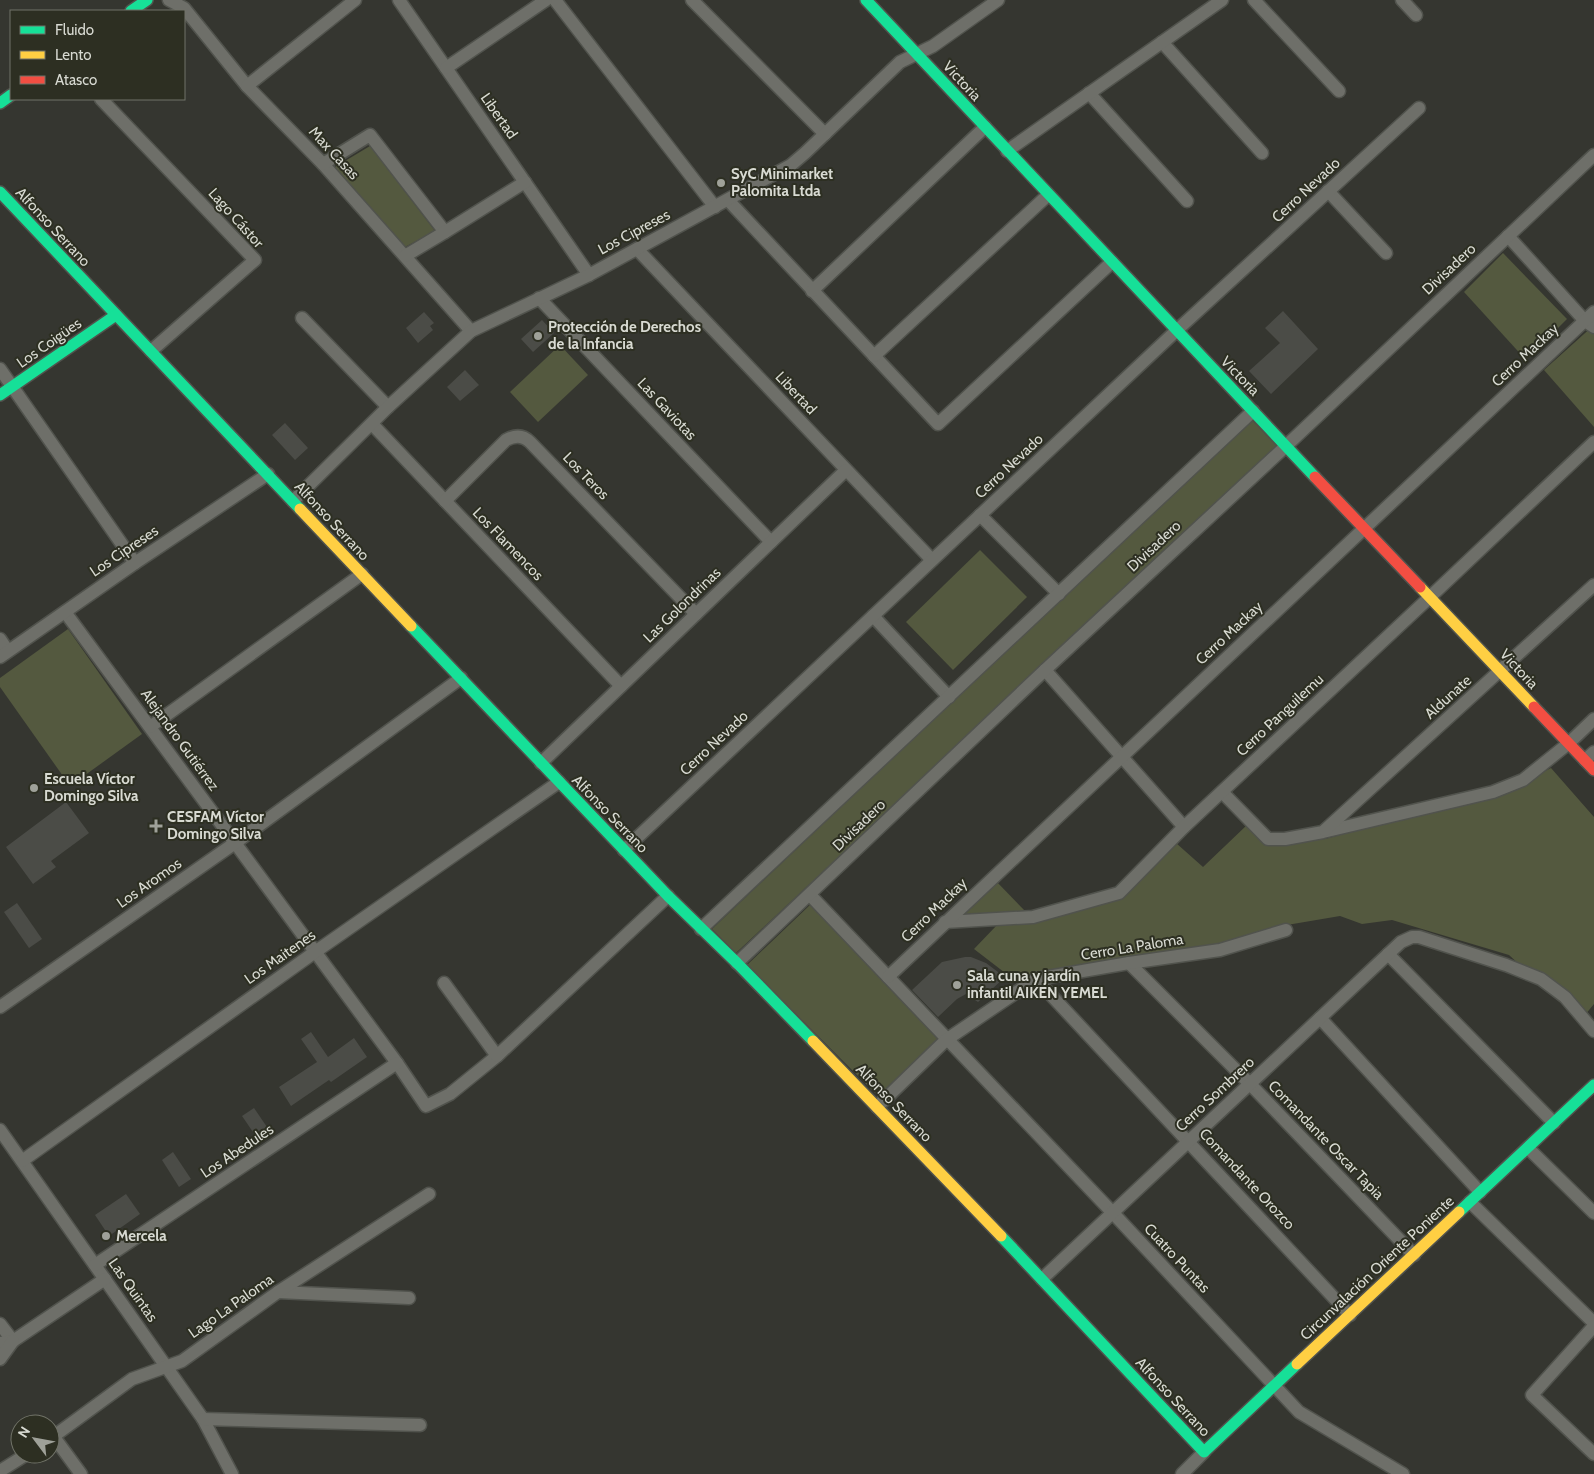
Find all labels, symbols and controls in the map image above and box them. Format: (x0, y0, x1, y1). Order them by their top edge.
legend (10, 10, 185, 100)
text: Fluido (55, 21, 94, 39)
text: Lento (55, 46, 92, 64)
street label: Victoria (939, 57, 986, 105)
text: Atasco (55, 71, 97, 89)
street label: Libertad (477, 90, 521, 142)
street label: Max Casas (305, 123, 363, 183)
street label: Cerro Nevado (1268, 154, 1344, 226)
place label: SyC Minimarket Palomita Ltda (731, 165, 833, 200)
marker: SyC Minimarket Palomita Ltda (715, 177, 727, 189)
street label: Alfonso Serrano (12, 184, 94, 270)
street label: Lago Cástor (204, 184, 268, 252)
street label: Los Cipreses (595, 206, 673, 258)
street label: Divisadero (1418, 240, 1480, 298)
street label: Los Coigües (13, 314, 85, 372)
place label: Protección de Derechos de la Infancia (548, 318, 701, 353)
street label: Cerro Mackay (1488, 319, 1562, 391)
marker: Protección de Derechos de la Infancia (532, 330, 544, 342)
street label: Victoria (1217, 352, 1264, 400)
street label: Libertad (772, 368, 820, 418)
street label: Las Gaviotas (634, 374, 700, 444)
street label: Cerro Nevado (971, 430, 1047, 502)
street label: Los Teros (559, 449, 613, 503)
street label: Alfonso Serrano (291, 478, 373, 564)
street label: Los Flamencos (469, 504, 547, 584)
street label: Divisadero (1123, 517, 1185, 575)
street label: Los Cipreses (86, 522, 162, 580)
street label: Las Golondrinas (640, 564, 724, 646)
street label: Cerro Mackay (1192, 597, 1266, 669)
street label: Victoria (1496, 645, 1543, 693)
street label: Cerro Panguilemu (1233, 670, 1327, 760)
street label: Aldunate (1421, 671, 1475, 723)
street label: Alejandro Gutiérrez (137, 686, 223, 794)
street label: Cerro Nevado (676, 707, 752, 779)
place label: Escuela Víctor Domingo Silva (44, 770, 139, 805)
street label: Alfonso Serrano (568, 771, 652, 857)
marker: Escuela Víctor Domingo Silva (28, 782, 40, 794)
street label: Divisadero (829, 795, 889, 855)
place label: CESFAM Víctor Domingo Silva (167, 808, 264, 843)
marker: CESFAM Víctor Domingo Silva (149, 819, 163, 833)
street label: Los Aromos (113, 854, 185, 912)
street label: Cerro Mackay (897, 874, 971, 946)
street label: Los Maitenes (241, 926, 319, 988)
street label: Cerro La Paloma (1080, 930, 1185, 964)
place label: Sala cuna y jardín infantil AIKEN YEMEL (967, 967, 1108, 1002)
marker: Sala cuna y jardín infantil AIKEN YEMEL (951, 979, 963, 991)
street label: Cerro Sombrero (1172, 1053, 1258, 1135)
street label: Alfonso Serrano (852, 1060, 936, 1146)
street label: Comandante Oscar Tapia (1264, 1077, 1388, 1204)
street label: Los Abedules (197, 1120, 277, 1182)
street label: Comandante Orozco (1195, 1125, 1299, 1233)
street label: Circunvalación Oriente Poniente (1296, 1192, 1458, 1344)
street label: Cuatro Puntas (1140, 1220, 1214, 1296)
place label: Mercela (116, 1227, 167, 1245)
marker: Mercela (100, 1230, 112, 1242)
street label: Las Quintas (105, 1255, 161, 1325)
street label: Lago La Paloma (185, 1270, 278, 1342)
street label: Alfonso Serrano (1132, 1354, 1214, 1440)
north arrow (10, 1414, 60, 1464)
text: N (14, 1423, 34, 1441)

